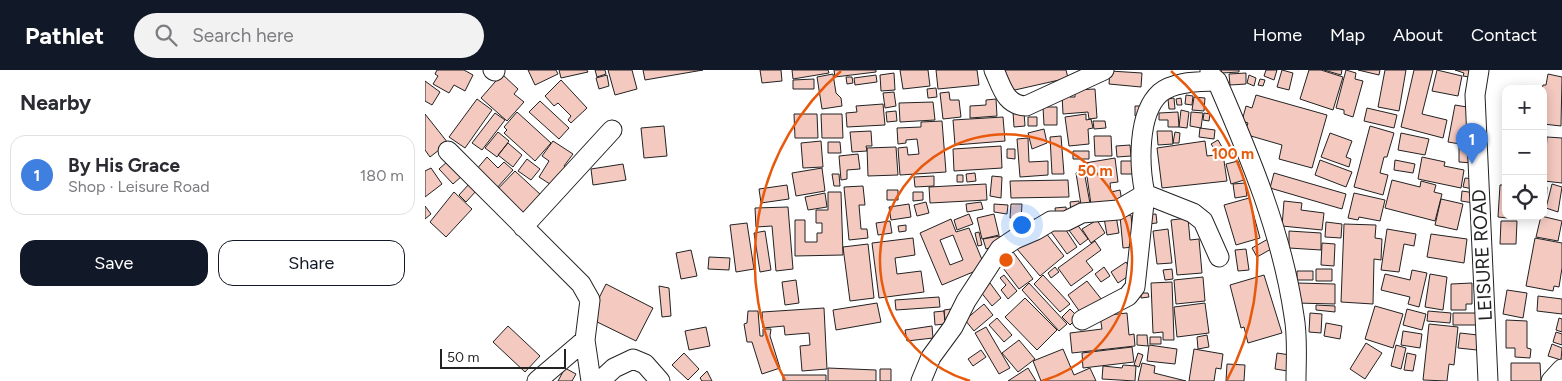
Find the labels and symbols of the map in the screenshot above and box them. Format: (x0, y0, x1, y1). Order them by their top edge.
pin: 1 (1456, 123, 1488, 164)
text: 100 m (1212, 145, 1254, 163)
text: 50 m (1077, 162, 1113, 180)
street label: LEISURE ROAD (1467, 189, 1497, 321)
your location (1009, 212, 1035, 238)
centre of rings (997, 251, 1015, 269)
scale bar (440, 346, 566, 369)

